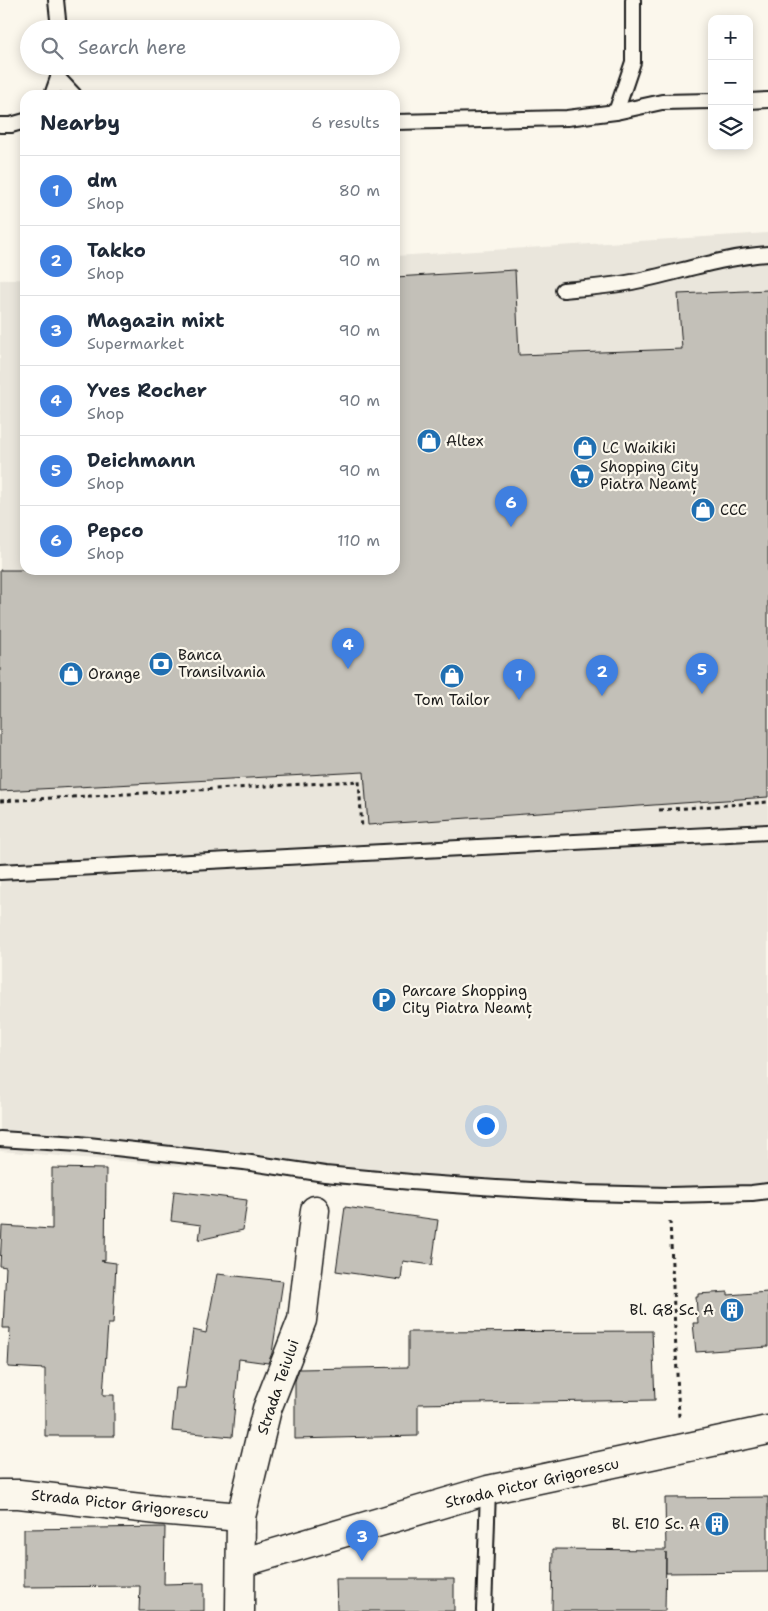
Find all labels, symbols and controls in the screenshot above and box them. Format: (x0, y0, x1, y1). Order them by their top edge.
map controls (708, 15, 753, 150)
button: + (708, 15, 753, 60)
search box (20, 20, 400, 75)
icon: search (38, 34, 66, 62)
text: Search here (78, 35, 187, 60)
button: − (708, 60, 753, 105)
button: layers (708, 105, 753, 150)
text: Nearby (40, 109, 120, 137)
text: 6 results (311, 112, 380, 133)
text: dm (87, 168, 117, 193)
text: 1 (52, 180, 60, 201)
text: 80 m (339, 180, 380, 201)
text: Shop (87, 193, 124, 214)
text: Takko (87, 238, 146, 263)
text: 2 (50, 250, 62, 271)
text: 90 m (339, 250, 380, 271)
text: Shop (87, 263, 124, 284)
text: Magazin mixt (87, 308, 224, 333)
text: 3 (50, 320, 62, 341)
text: 90 m (339, 320, 380, 341)
text: Supermarket (87, 333, 184, 354)
text: Yves Rocher (87, 378, 207, 403)
text: 4 (50, 390, 62, 411)
text: 90 m (339, 390, 380, 411)
text: Shop (87, 403, 124, 424)
shop icon: Altex (416, 428, 442, 454)
place label: Altex (446, 431, 484, 451)
shop icon: LC Waikiki (572, 435, 598, 461)
place label: LC Waikiki (602, 438, 676, 458)
text: Deichmann (87, 448, 195, 473)
place label: Shopping City Piatra Neamț (600, 457, 699, 495)
text: 5 (51, 460, 61, 481)
text: 90 m (339, 460, 380, 481)
supermarket icon: Shopping City Piatra Neamț (569, 463, 595, 489)
text: Shop (87, 473, 124, 494)
pin: 6 (495, 486, 527, 527)
shop icon: CCC (690, 497, 716, 523)
place label: CCC (720, 500, 747, 520)
text: Pepco (87, 518, 144, 543)
text: 6 (50, 530, 62, 551)
text: 110 m (337, 530, 380, 551)
text: Shop (87, 543, 124, 564)
pin: 4 (332, 628, 364, 669)
place label: Banca Transilvania (178, 645, 266, 682)
bank icon: Banca Transilvania (148, 651, 174, 677)
pin: 5 (686, 653, 718, 694)
pin: 2 (586, 655, 618, 696)
pin: 1 (503, 659, 535, 700)
shop icon: Orange (58, 661, 84, 687)
shop icon: Tom Tailor (439, 663, 465, 689)
place label: Orange (88, 664, 141, 684)
place label: Tom Tailor (414, 690, 490, 710)
place label: Parcare Shopping City Piatra Neamț (402, 981, 532, 1019)
parking icon: Parcare Shopping City Piatra Neamț (371, 987, 397, 1013)
your location (473, 1113, 499, 1139)
building icon: Bl. G8 Sc. A (719, 1297, 745, 1323)
place label: Bl. G8 Sc. A (630, 1300, 714, 1320)
street label: Strada Teiului (252, 1337, 304, 1437)
street label: Strada Pictor Grigorescu (443, 1453, 621, 1513)
street label: Strada Pictor Grigorescu (30, 1485, 210, 1523)
building icon: Bl. E10 Sc. A (704, 1511, 730, 1537)
place label: Bl. E10 Sc. A (612, 1514, 700, 1534)
pin: 3 (346, 1520, 378, 1561)

